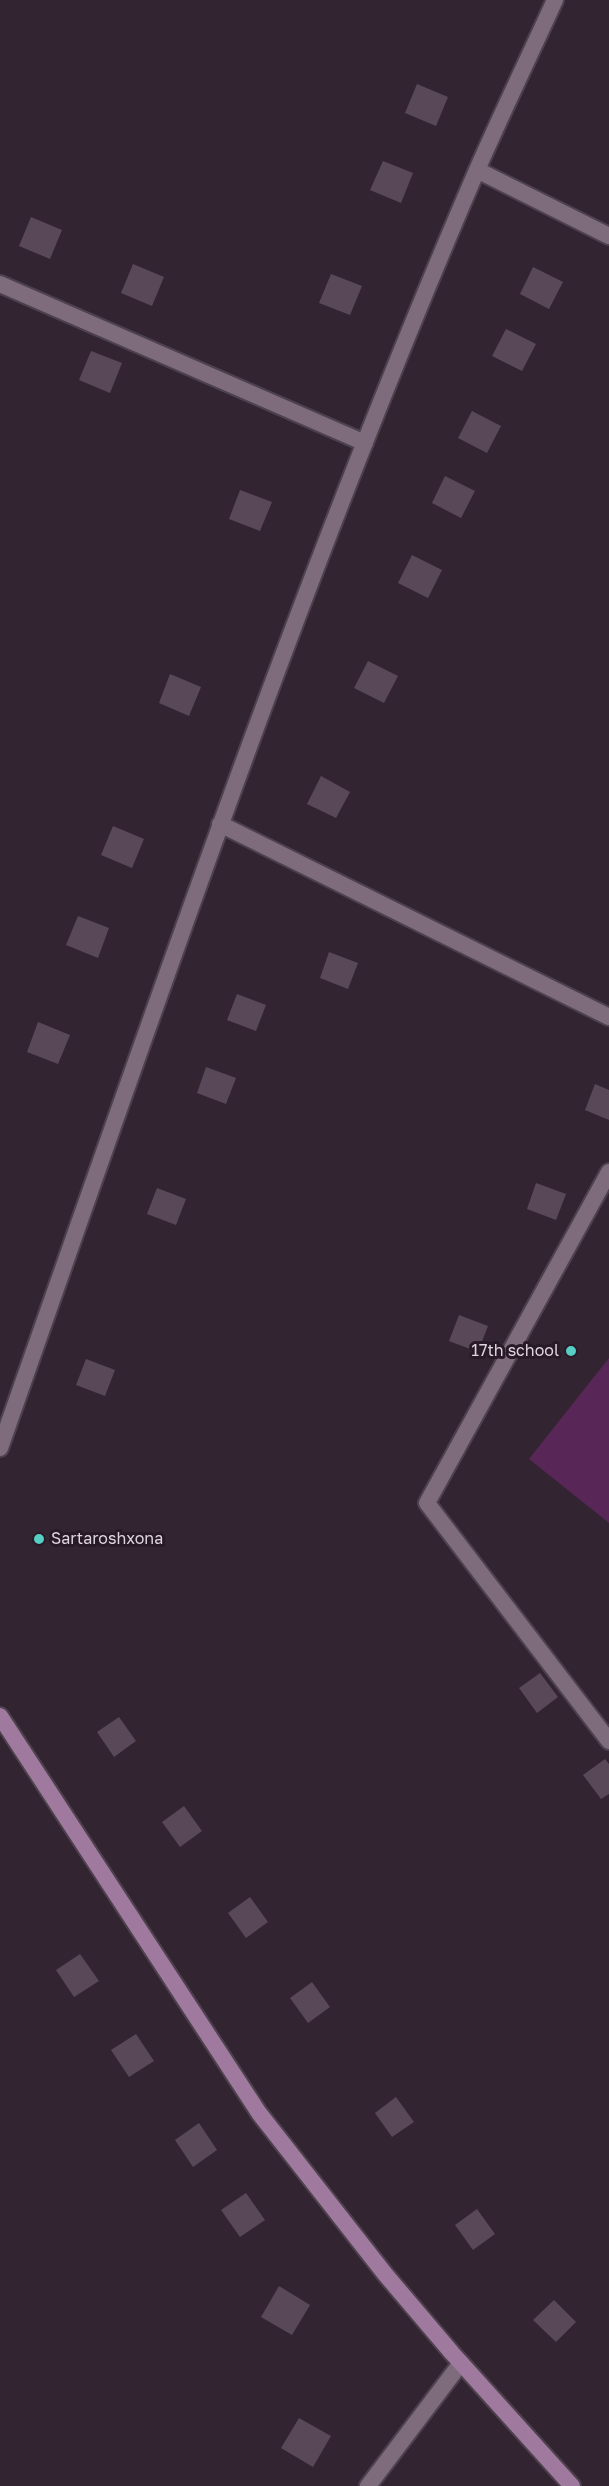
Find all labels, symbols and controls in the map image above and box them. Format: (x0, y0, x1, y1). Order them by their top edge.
place label: 17th school (471, 1341, 559, 1361)
marker: 17th school (564, 1344, 578, 1358)
place label: Sartaroshxona (51, 1529, 163, 1549)
marker: Sartaroshxona (32, 1532, 46, 1546)

